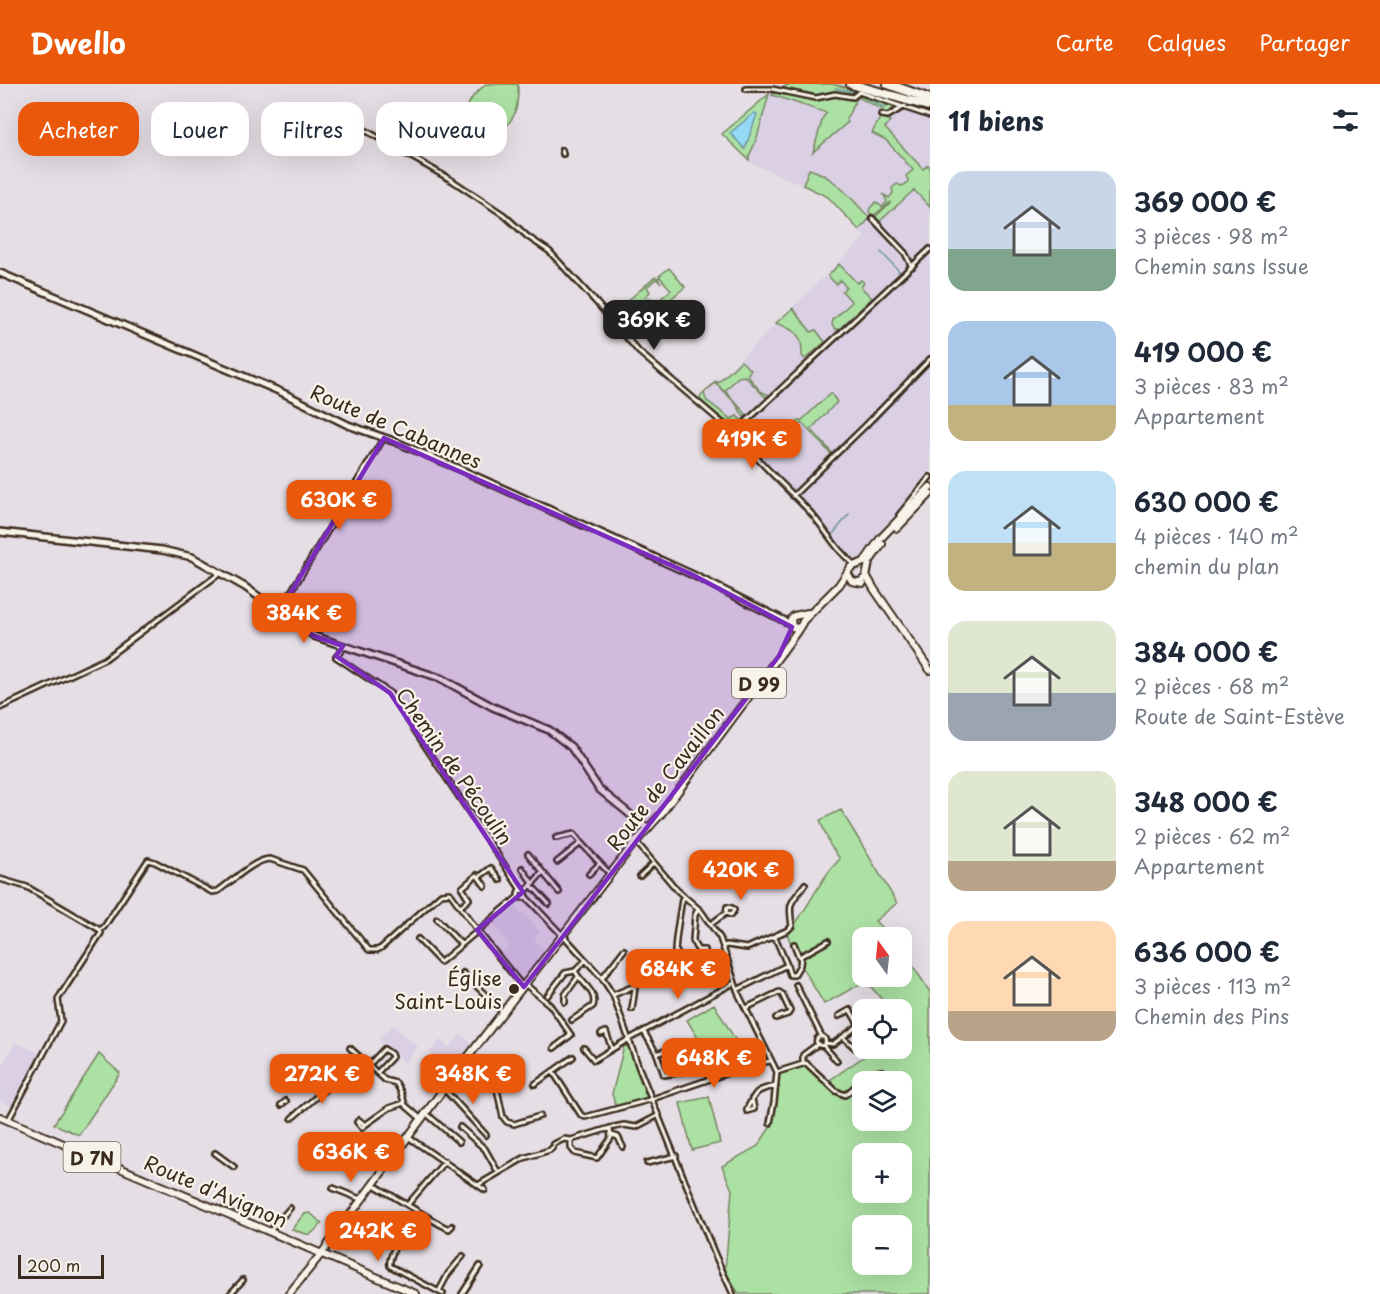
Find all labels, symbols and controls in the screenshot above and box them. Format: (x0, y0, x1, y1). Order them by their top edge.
text: Dwello (30, 21, 126, 64)
text: Carte (1056, 26, 1114, 58)
text: Calques (1147, 26, 1226, 58)
text: Partager (1259, 26, 1350, 58)
text: 11 biens (948, 101, 1044, 140)
chip: Acheter (18, 102, 139, 156)
chip: Louer (151, 102, 249, 156)
chip: Filtres (261, 102, 364, 156)
chip: Nouveau (376, 102, 507, 156)
icon: filters (1329, 104, 1362, 137)
text: 369 000 € (1134, 182, 1276, 221)
icon: home (996, 195, 1068, 267)
text: 3 pièces · 98 m² (1134, 221, 1289, 251)
text: Chemin sans Issue (1134, 251, 1309, 281)
pin: 369K € (605, 300, 703, 351)
text: 369K € (617, 304, 691, 334)
text: 419 000 € (1134, 332, 1272, 371)
icon: home (996, 345, 1068, 417)
text: 3 pièces · 83 m² (1134, 371, 1289, 401)
street label: Route de Cabannes (306, 376, 486, 476)
text: Appartement (1134, 401, 1264, 431)
pin: 419K € (703, 419, 801, 470)
text: 419K € (716, 423, 788, 453)
pin: 630K € (290, 480, 388, 531)
text: 630 000 € (1134, 482, 1279, 521)
text: 630K € (301, 484, 377, 514)
icon: home (996, 495, 1068, 567)
text: 4 pièces · 140 m² (1134, 521, 1298, 551)
text: chemin du plan (1134, 551, 1279, 581)
pin: 384K € (255, 593, 353, 644)
text: 384K € (266, 597, 342, 627)
text: 384 000 € (1134, 632, 1278, 671)
icon: home (996, 645, 1068, 717)
road number: D 99 (732, 668, 786, 698)
text: 2 pièces · 68 m² (1134, 671, 1289, 701)
street label: Chemin de Pécoulin (389, 681, 521, 851)
street label: Route de Cavaillon (599, 699, 731, 857)
text: Route de Saint-Estève (1134, 701, 1345, 731)
text: 348 000 € (1134, 782, 1278, 821)
icon: home (996, 795, 1068, 867)
text: 2 pièces · 62 m² (1134, 821, 1290, 851)
pin: 420K € (692, 850, 790, 901)
text: Appartement (1134, 851, 1264, 881)
text: 420K € (703, 854, 779, 884)
north arrow (852, 927, 912, 987)
map controls (852, 927, 912, 1275)
text: 636 000 € (1134, 932, 1280, 971)
icon: home (996, 945, 1068, 1017)
pin: 684K € (629, 949, 727, 1000)
text: 684K € (640, 953, 716, 983)
place label: Église Saint-Louis (394, 963, 502, 1016)
text: 3 pièces · 113 m² (1134, 971, 1291, 1001)
marker: Église Saint-Louis (507, 982, 521, 996)
button: locate (852, 999, 912, 1059)
text: Chemin des Pins (1134, 1001, 1289, 1031)
pin: 648K € (665, 1038, 763, 1089)
text: 648K € (676, 1042, 752, 1072)
pin: 272K € (273, 1054, 371, 1105)
pin: 348K € (424, 1054, 522, 1105)
text: 272K € (284, 1058, 360, 1088)
text: 348K € (434, 1058, 512, 1088)
button: layers (852, 1071, 912, 1131)
pin: 636K € (302, 1132, 400, 1183)
text: 636K € (312, 1136, 390, 1166)
road number: D 7N (64, 1142, 121, 1172)
button: + (852, 1143, 912, 1203)
street label: Route d'Avignon (139, 1147, 293, 1235)
pin: 242K € (329, 1211, 427, 1262)
text: 242K € (339, 1215, 417, 1245)
button: − (852, 1215, 912, 1275)
scale bar (18, 1252, 104, 1280)
text: 200 m (27, 1253, 80, 1277)

